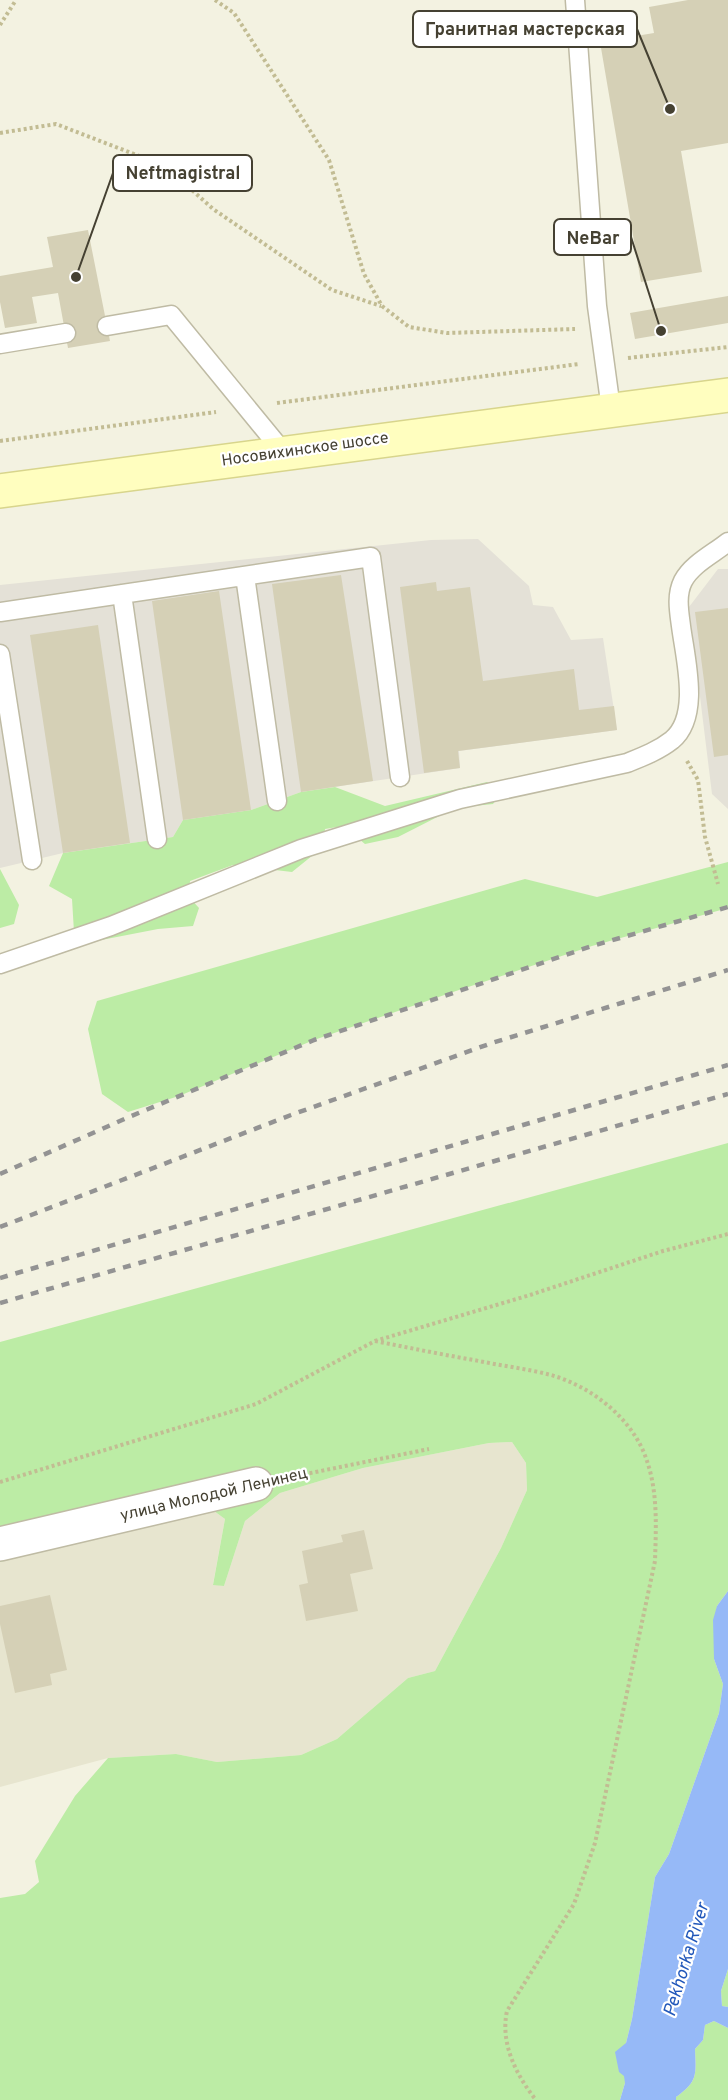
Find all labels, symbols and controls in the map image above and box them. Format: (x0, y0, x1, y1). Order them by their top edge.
callout: Гранитная мастерская (413, 11, 637, 47)
text: Гранитная мастерская (425, 19, 625, 42)
callout: Neftmagistral (113, 155, 252, 191)
text: Neftmagistral (126, 163, 240, 186)
callout: NeBar (554, 219, 631, 255)
text: NeBar (566, 228, 620, 251)
street label: Носовихинское шоссе (220, 428, 390, 472)
street label: улица Молодой Ленинец (118, 1464, 310, 1526)
water label: Pekhorka River (659, 1898, 716, 2020)

